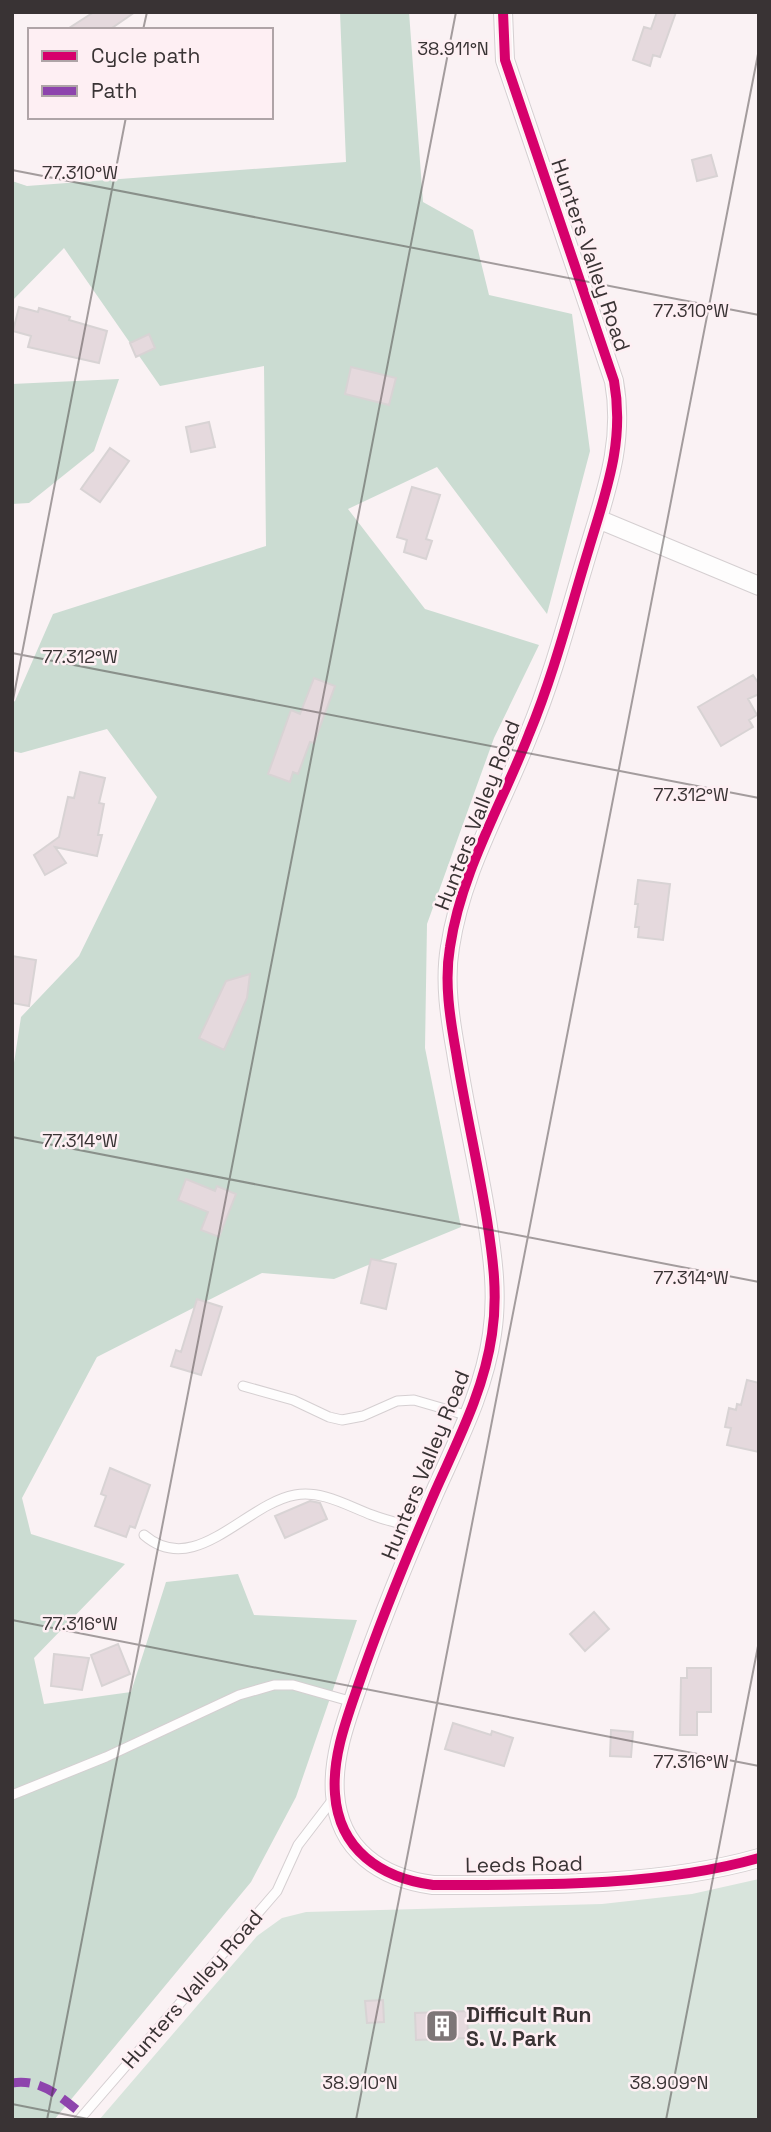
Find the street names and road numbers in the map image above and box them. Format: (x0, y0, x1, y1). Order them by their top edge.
street label: Hunters Valley Road (545, 155, 637, 355)
street label: Hunters Valley Road (428, 716, 526, 914)
street label: Hunters Valley Road (375, 1366, 475, 1564)
street label: Leeds Road (465, 1849, 583, 1879)
street label: Hunters Valley Road (116, 1904, 268, 2074)

